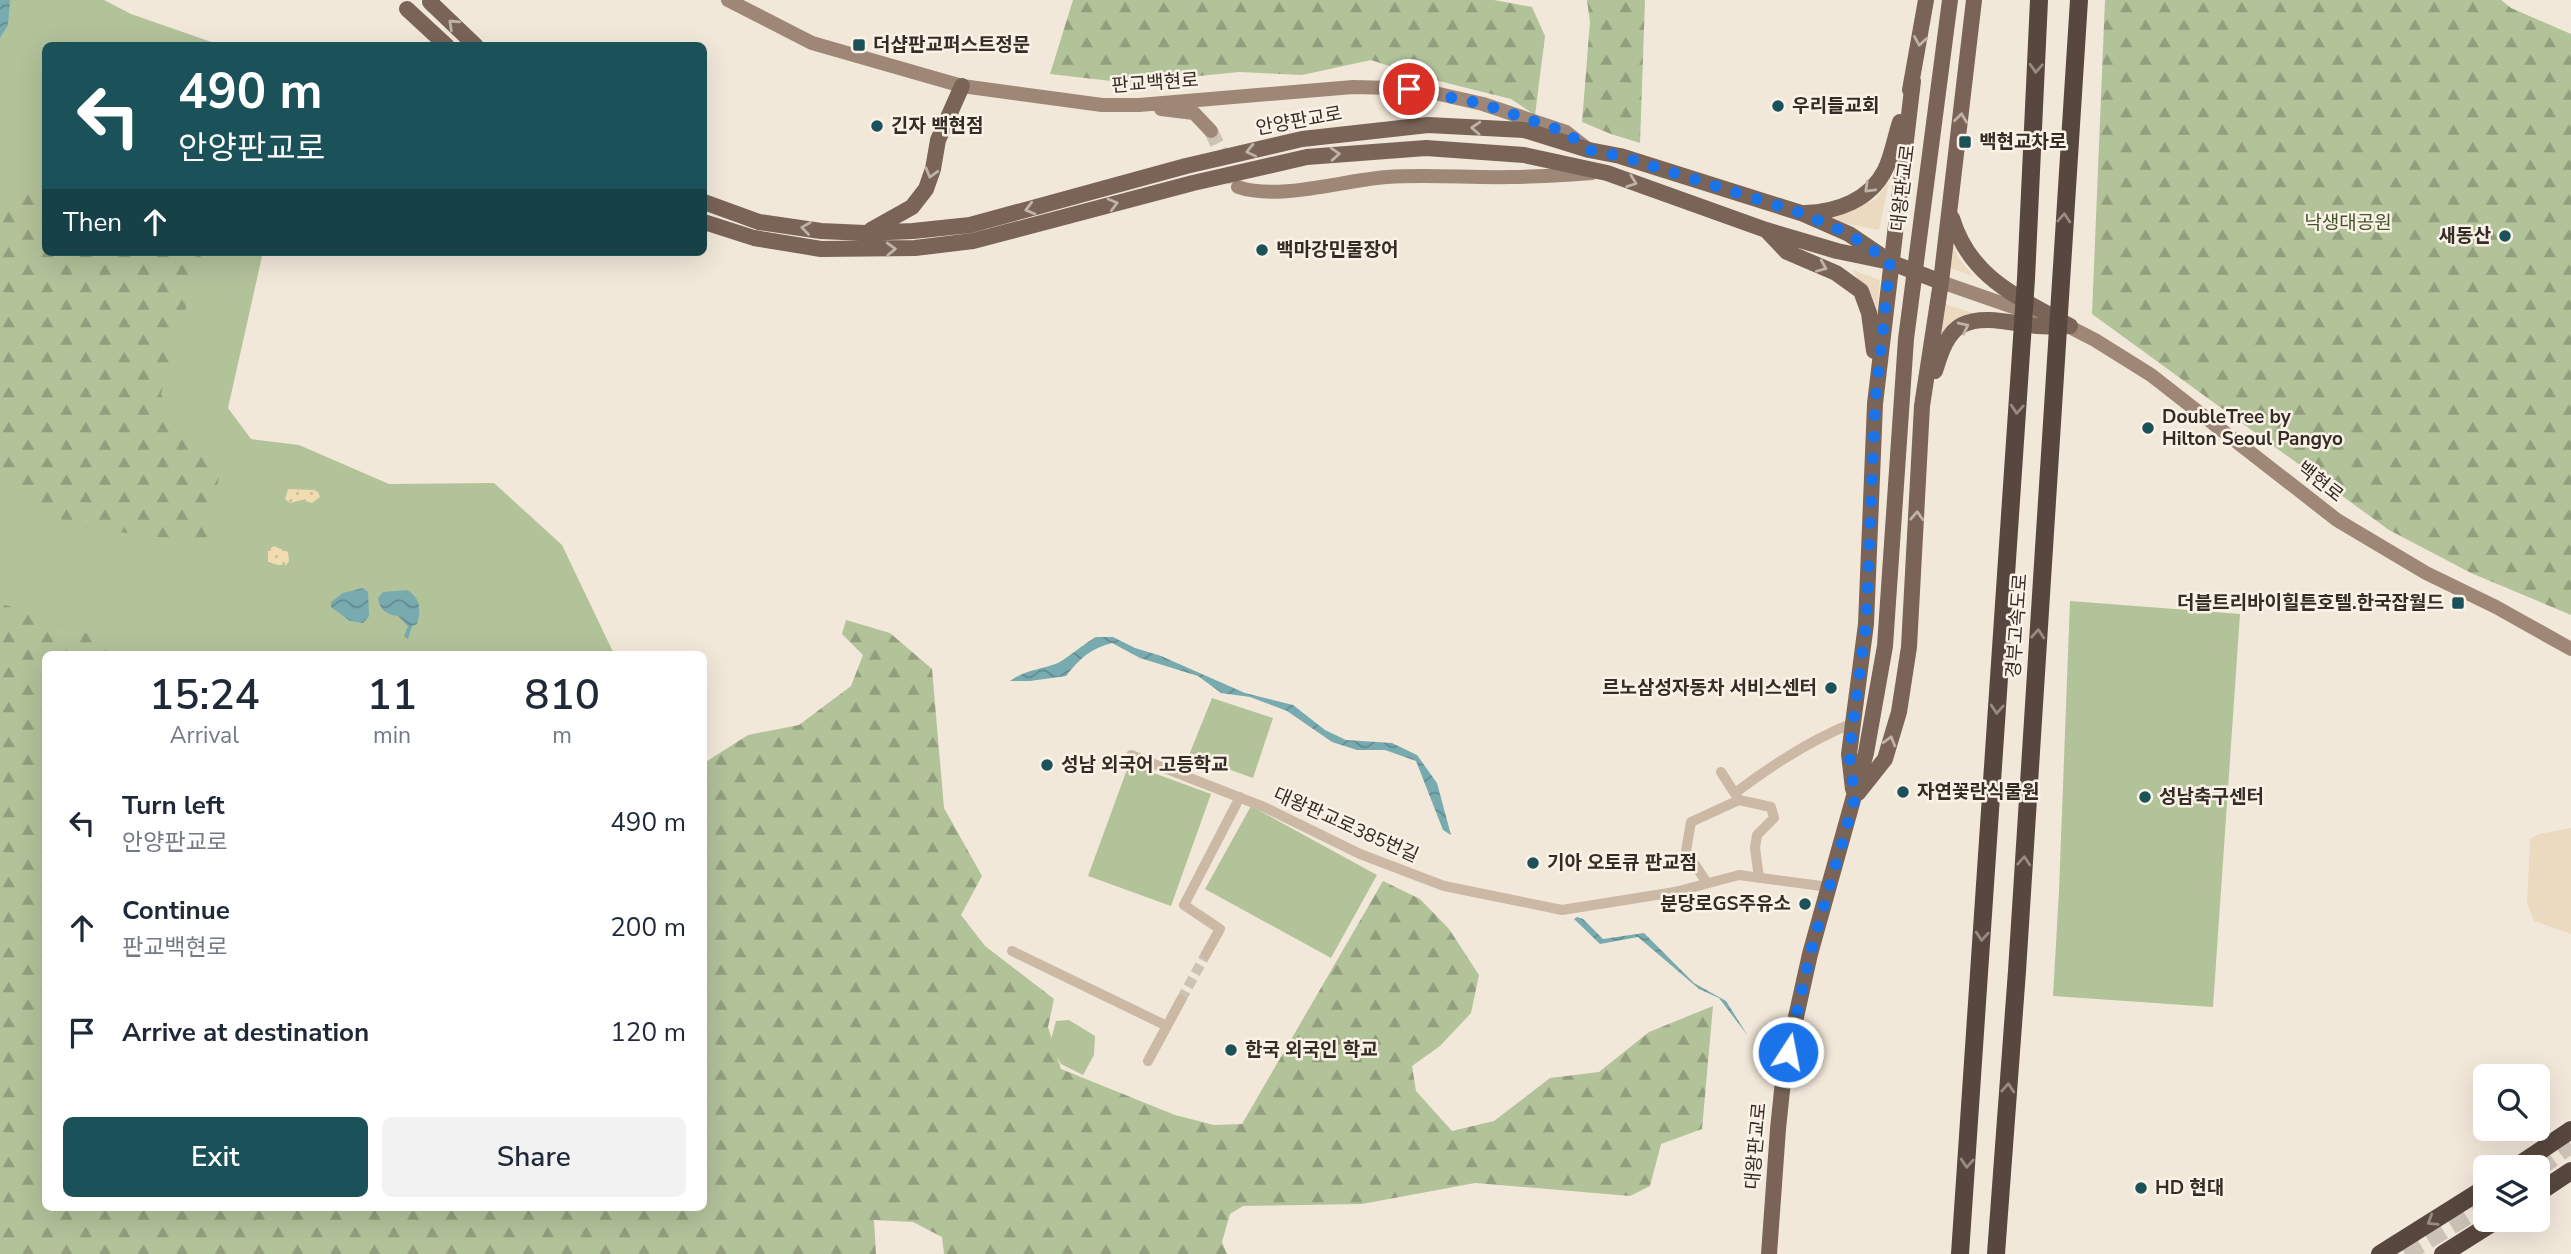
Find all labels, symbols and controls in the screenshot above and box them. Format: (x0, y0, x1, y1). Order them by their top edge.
one-way arrow (448, 20, 461, 32)
place label: 더샵판교퍼스트정문 (873, 32, 1030, 58)
one-way arrow (1913, 35, 1928, 47)
marker: 더샵판교퍼스트정문 (851, 37, 867, 53)
text: 490 m (178, 58, 322, 125)
pin (1379, 59, 1439, 119)
one-way arrow (2028, 63, 2043, 74)
street label: 판교백현로 (1110, 67, 1200, 99)
icon: left (63, 70, 154, 161)
icon: arrive (1390, 70, 1428, 108)
place label: 우리들교회 (1792, 93, 1879, 119)
marker: 우리들교회 (1770, 98, 1786, 114)
street label: 안양판교로 (1254, 101, 1344, 141)
one-way arrow (1953, 112, 1968, 124)
place label: 긴자 백현점 (891, 113, 984, 139)
marker: 긴자 백현점 (869, 118, 885, 134)
one-way arrow (1470, 120, 1481, 135)
text: 안양판교로 (178, 127, 325, 170)
place label: 백현교차로 (1979, 129, 2066, 155)
marker: 백현교차로 (1957, 134, 1973, 150)
one-way arrow (1245, 143, 1257, 157)
street label: 대왕판교로 (1885, 143, 1921, 233)
one-way arrow (1330, 147, 1341, 162)
one-way arrow (924, 167, 939, 179)
one-way arrow (1625, 173, 1637, 187)
one-way arrow (1865, 179, 1878, 192)
one-way arrow (1107, 198, 1119, 212)
one-way arrow (1025, 200, 1037, 215)
icon: ahead (136, 203, 174, 241)
text: Then (63, 205, 122, 240)
park label: 낙생대공원 (2304, 210, 2392, 236)
one-way arrow (2057, 212, 2072, 223)
one-way arrow (800, 221, 812, 236)
place label: 새동산 (2439, 223, 2492, 249)
marker: 새동산 (2497, 228, 2513, 244)
place label: 백마강민물장어 (1276, 237, 1398, 263)
one-way arrow (886, 241, 897, 256)
marker: 백마강민물장어 (1254, 242, 1270, 258)
one-way arrow (1816, 258, 1828, 272)
one-way arrow (1957, 321, 1969, 335)
one-way arrow (2010, 403, 2025, 414)
place label: DoubleTree by Hilton Seoul Pangyo (2162, 404, 2343, 452)
marker: DoubleTree by Hilton Seoul Pangyo (2140, 420, 2156, 436)
street label: 백현로 (2291, 456, 2349, 508)
one-way arrow (1909, 510, 1924, 521)
street label: 경부고속도로 (2000, 573, 2034, 679)
place label: 더블트리바이힐튼호텔.한국잡월드 (2177, 590, 2444, 616)
marker: 더블트리바이힐튼호텔.한국잡월드 (2450, 595, 2466, 611)
one-way arrow (2030, 628, 2045, 639)
text: 15:24 (149, 667, 260, 724)
text: 11 (367, 667, 417, 724)
text: 810 (524, 667, 600, 724)
place label: 르노삼성자동차 서비스센터 (1602, 675, 1817, 701)
marker: 르노삼성자동차 서비스센터 (1823, 680, 1839, 696)
one-way arrow (1990, 704, 2005, 715)
text: Arrival (170, 720, 239, 751)
text: min (373, 720, 411, 751)
text: m (552, 720, 572, 751)
one-way arrow (1882, 735, 1897, 747)
place label: 성남 외국어 고등학교 (1061, 752, 1229, 778)
marker: 성남 외국어 고등학교 (1039, 757, 1055, 773)
place label: 자연꽃란식물원 (1917, 779, 2039, 805)
street label: 대왕판교로385번길 (1269, 781, 1423, 869)
marker: 자연꽃란식물원 (1895, 784, 1911, 800)
place label: 성남축구센터 (2159, 784, 2264, 810)
text: Turn left (122, 788, 225, 823)
marker: 성남축구센터 (2137, 789, 2153, 805)
icon: left (63, 804, 101, 842)
text: 490 m (610, 805, 686, 840)
text: 안양판교로 (122, 827, 228, 858)
place label: 기아 오토큐 판교점 (1547, 850, 1697, 876)
marker: 기아 오토큐 판교점 (1525, 855, 1541, 871)
one-way arrow (2016, 855, 2031, 866)
place label: 분당로GS주유소 (1660, 891, 1791, 917)
text: Continue (122, 893, 230, 928)
marker: 분당로GS주유소 (1797, 896, 1813, 912)
icon: ahead (63, 909, 101, 947)
text: 200 m (610, 910, 686, 945)
one-way arrow (1974, 931, 1989, 942)
text: 판교백현로 (122, 932, 228, 963)
icon: arrive (63, 1014, 101, 1052)
text: Arrive at destination (122, 1015, 369, 1050)
text: 120 m (610, 1015, 686, 1050)
position arrow (1751, 1015, 1825, 1089)
place label: 한국 외국인 학교 (1245, 1037, 1378, 1063)
marker: 한국 외국인 학교 (1223, 1042, 1239, 1058)
map controls (2473, 1064, 2550, 1232)
button: search (2473, 1064, 2550, 1141)
one-way arrow (2000, 1082, 2015, 1093)
street label: 대왕판교로 (1739, 1101, 1773, 1191)
button: Exit (63, 1117, 368, 1197)
button: Share (382, 1117, 686, 1197)
button: layers (2473, 1155, 2550, 1232)
one-way arrow (1959, 1158, 1974, 1169)
place label: HD 현대 (2155, 1175, 2224, 1201)
marker: HD 현대 (2133, 1180, 2149, 1196)
one-way arrow (2427, 1212, 2440, 1225)

